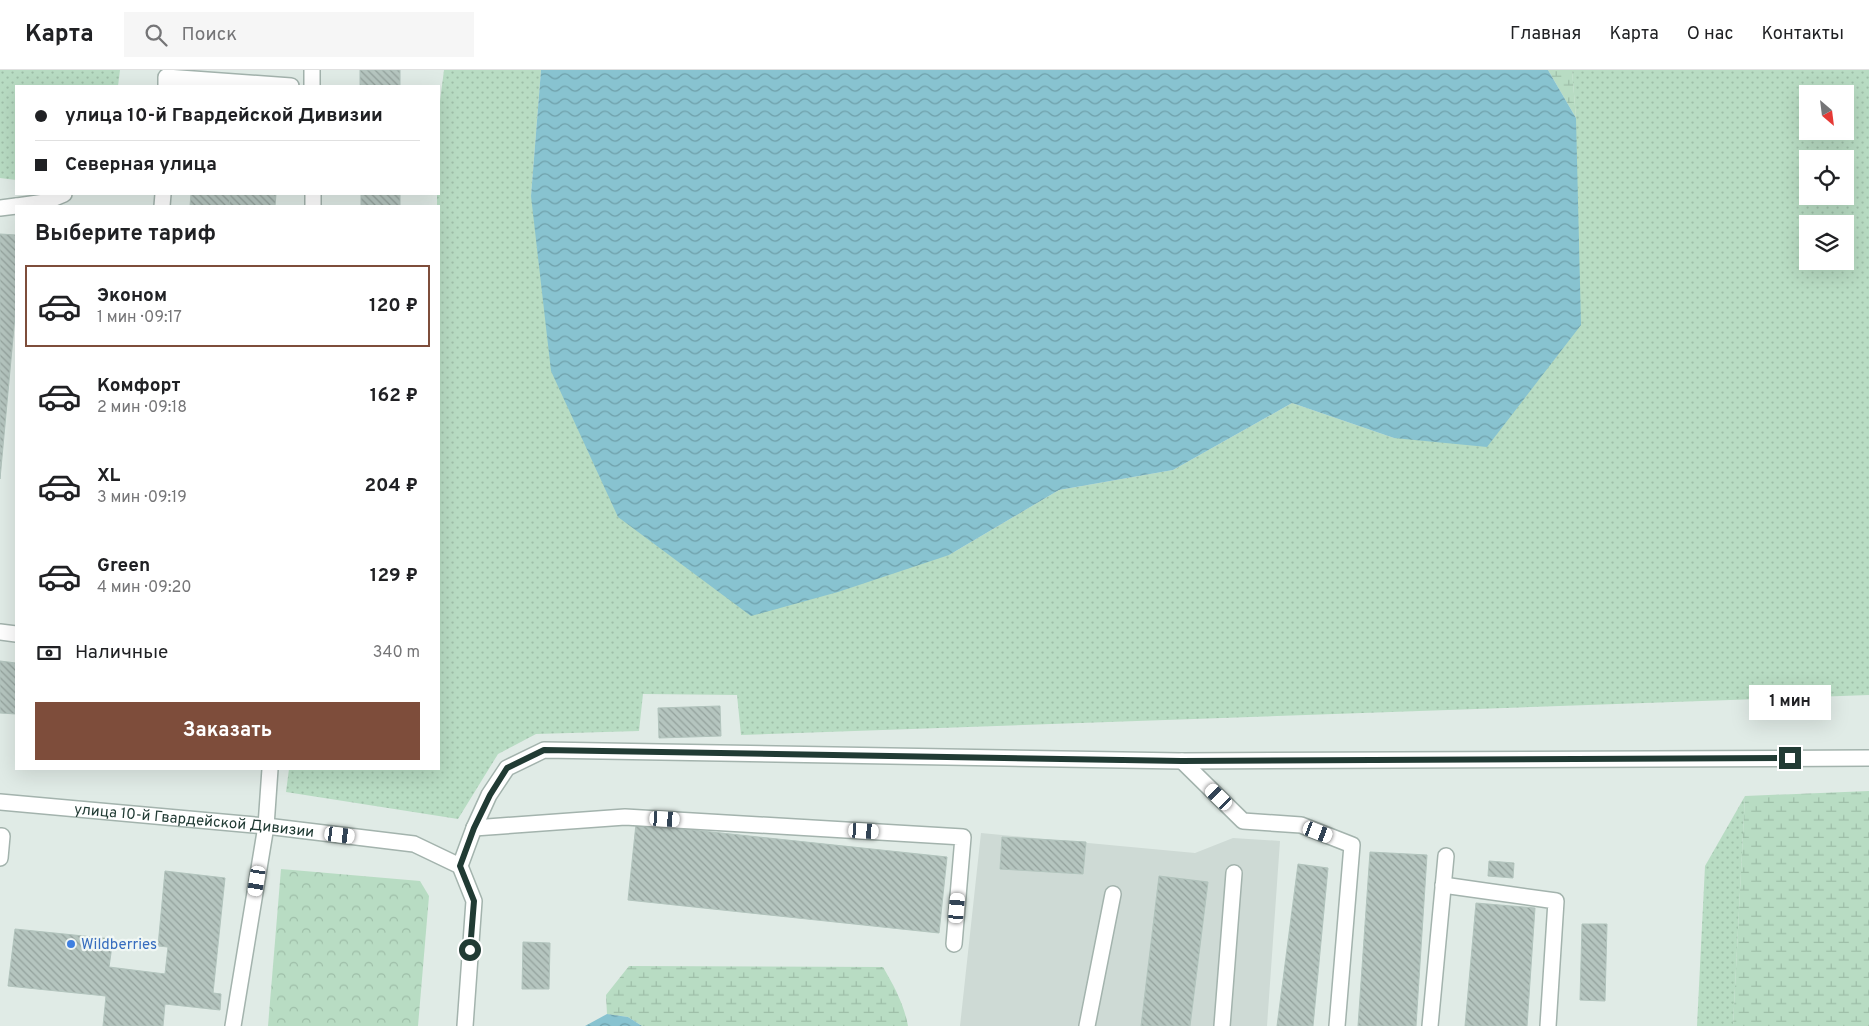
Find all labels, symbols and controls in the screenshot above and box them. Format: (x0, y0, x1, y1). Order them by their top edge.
search box (124, 12, 474, 57)
text: Карта (25, 20, 94, 50)
icon: search (142, 21, 170, 49)
text: Поиск (182, 23, 237, 47)
text: Главная (1510, 23, 1581, 46)
text: Карта (1609, 23, 1659, 46)
text: О нас (1687, 23, 1733, 46)
text: Контакты (1761, 23, 1844, 46)
north arrow (1799, 85, 1854, 140)
map controls (1799, 85, 1854, 270)
text: улица 10-й Гвардейской Дивизии (65, 104, 383, 128)
button: locate (1799, 150, 1854, 205)
text: Северная улица (65, 153, 217, 177)
button: layers (1799, 215, 1854, 270)
text: Выберите тариф (35, 221, 216, 248)
icon: car (37, 284, 82, 329)
text: Эконом (97, 284, 167, 308)
text: 120 ₽ (369, 294, 418, 318)
text: 1 мин · 09:17 (97, 308, 182, 328)
icon: car (37, 374, 82, 419)
text: Комфорт (97, 374, 180, 398)
text: 162 ₽ (370, 384, 418, 408)
text: 2 мин · 09:18 (97, 398, 187, 418)
icon: car (37, 464, 82, 509)
text: XL (97, 464, 120, 488)
text: 204 ₽ (364, 474, 418, 498)
text: 3 мин · 09:19 (97, 488, 187, 508)
icon: car (37, 554, 82, 599)
text: Green (97, 554, 150, 578)
text: 129 ₽ (370, 564, 418, 588)
text: 4 мин · 09:20 (97, 578, 192, 598)
icon: cash (35, 639, 63, 667)
text: Наличные (75, 641, 168, 665)
text: 340 m (373, 643, 420, 663)
callout: 1 мин (1749, 686, 1831, 720)
text: 1 мин (1769, 692, 1811, 712)
button: Заказать (35, 702, 420, 760)
route end (1779, 747, 1801, 769)
car (1203, 781, 1235, 813)
street label: улица 10-й Гвардейской Дивизии (73, 801, 315, 843)
car (649, 811, 680, 827)
car (1301, 820, 1334, 844)
car (848, 823, 879, 839)
car (324, 826, 355, 844)
car (247, 865, 266, 897)
car (948, 892, 965, 924)
place label: Wildberries (81, 936, 157, 955)
marker: Wildberries (65, 938, 77, 950)
route start (459, 939, 481, 961)

